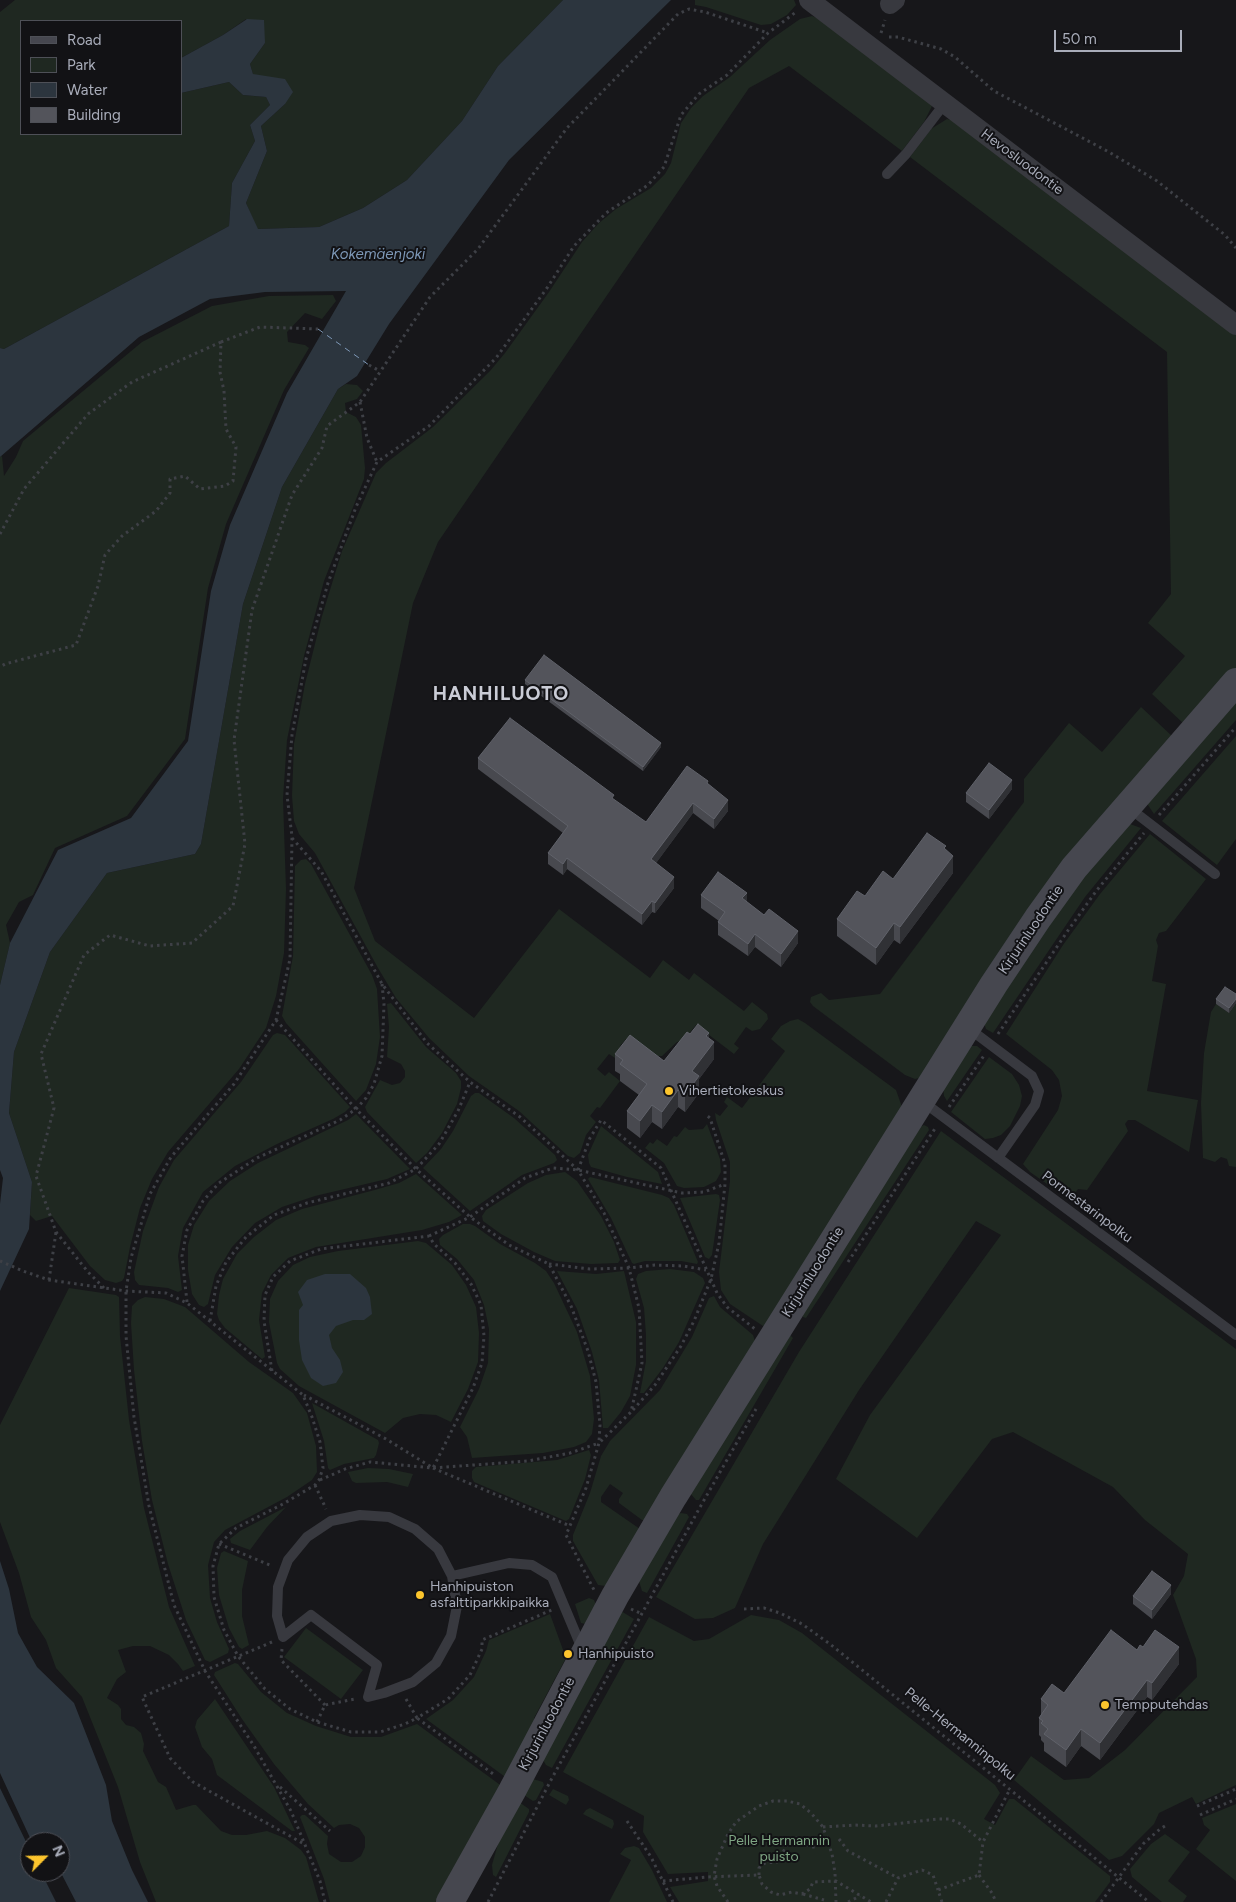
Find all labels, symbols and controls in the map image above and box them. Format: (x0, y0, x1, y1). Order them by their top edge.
legend (20, 20, 182, 135)
scale bar (1056, 20, 1184, 52)
text: 50 m (1062, 30, 1097, 48)
text: Road (67, 31, 102, 49)
text: Park (67, 56, 96, 74)
text: Water (67, 81, 107, 99)
text: Building (67, 106, 121, 124)
street label: Hevosluodontie (977, 125, 1067, 199)
water label: Kokemäenjoki (331, 246, 425, 264)
district label: HANHILUOTO (432, 683, 570, 705)
street label: Kirjurinluodontie (995, 883, 1067, 977)
place label: Vihertietokeskus (679, 1083, 784, 1099)
marker: Vihertietokeskus (663, 1085, 675, 1097)
street label: Pormestarinpolku (1038, 1167, 1136, 1247)
street label: Kirjurinluodontie (779, 1224, 847, 1320)
place label: Hanhipuiston asfalttiparkkipaikka (430, 1579, 549, 1611)
marker: Hanhipuiston asfalttiparkkipaikka (414, 1589, 426, 1601)
place label: Hanhipuisto (578, 1646, 654, 1662)
marker: Hanhipuisto (562, 1648, 574, 1660)
street label: Kirjurinluodontie (515, 1674, 579, 1774)
street label: Pelle-Hermanninpolku (901, 1684, 1019, 1784)
place label: Tempputehdas (1115, 1697, 1208, 1713)
marker: Tempputehdas (1099, 1699, 1111, 1711)
north arrow (20, 1832, 70, 1882)
park label: Pelle Hermannin puisto (728, 1833, 830, 1865)
text: N (48, 1843, 68, 1860)

